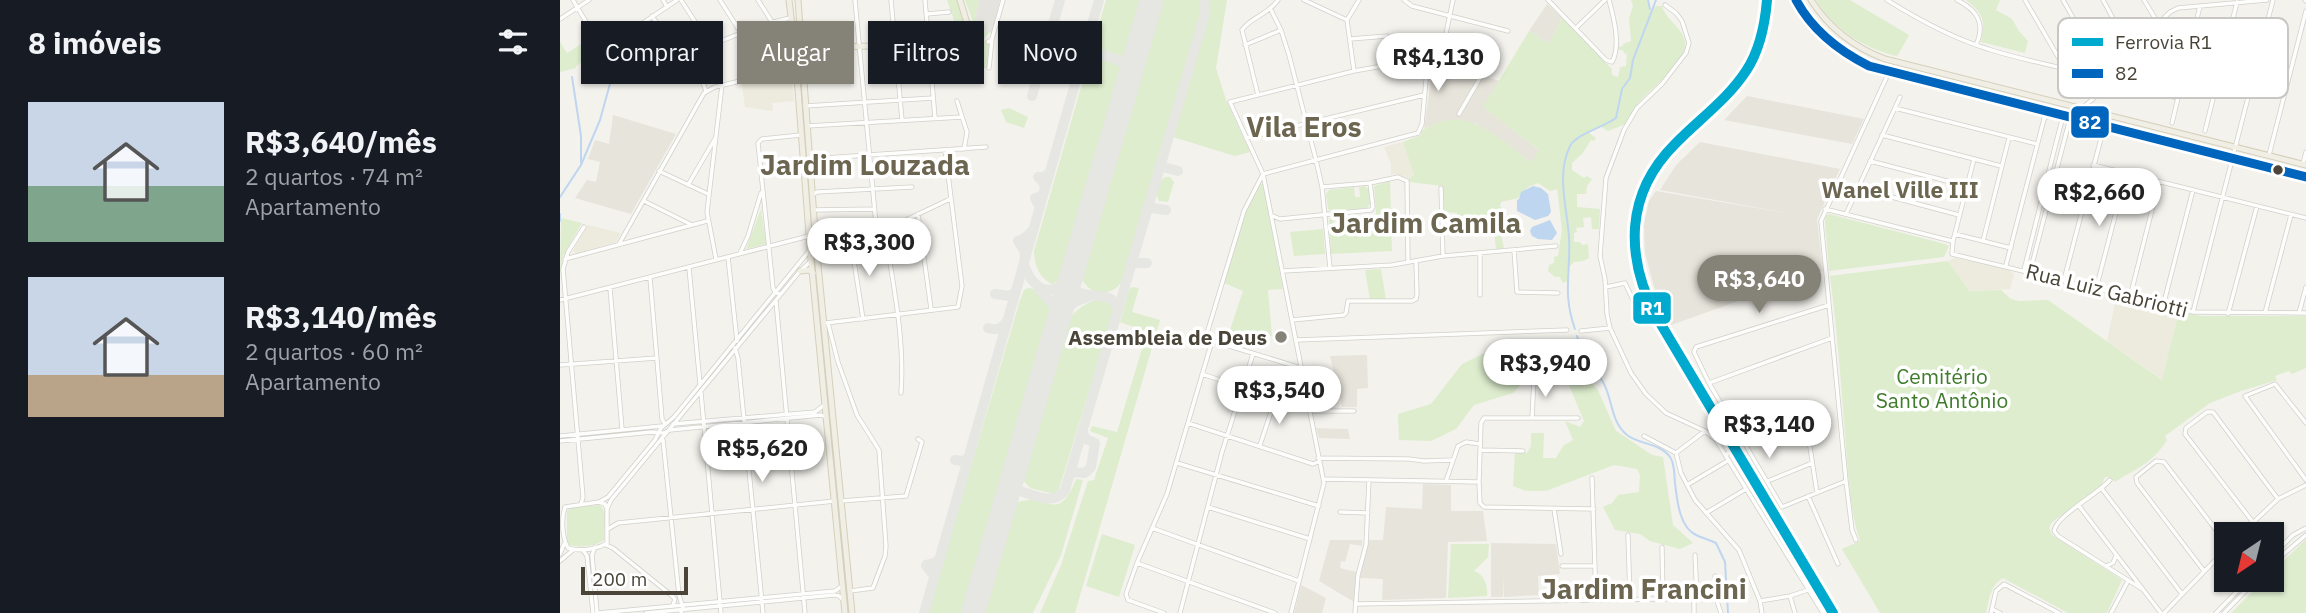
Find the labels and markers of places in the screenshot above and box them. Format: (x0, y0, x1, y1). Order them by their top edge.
pin: R$4,130 (1373, 34, 1503, 93)
unlabelled marker (2271, 163, 2285, 177)
pin: R$2,660 (2034, 168, 2164, 228)
pin: R$3,300 (804, 218, 934, 278)
pin: R$3,640 (1694, 256, 1824, 315)
place label: Assembleia de Deus (1068, 323, 1267, 351)
marker: Assembleia de Deus (1273, 329, 1289, 345)
pin: R$3,940 (1480, 340, 1610, 399)
pin: R$3,540 (1214, 366, 1344, 426)
pin: R$3,140 (1704, 400, 1834, 460)
pin: R$5,620 (697, 424, 827, 484)

